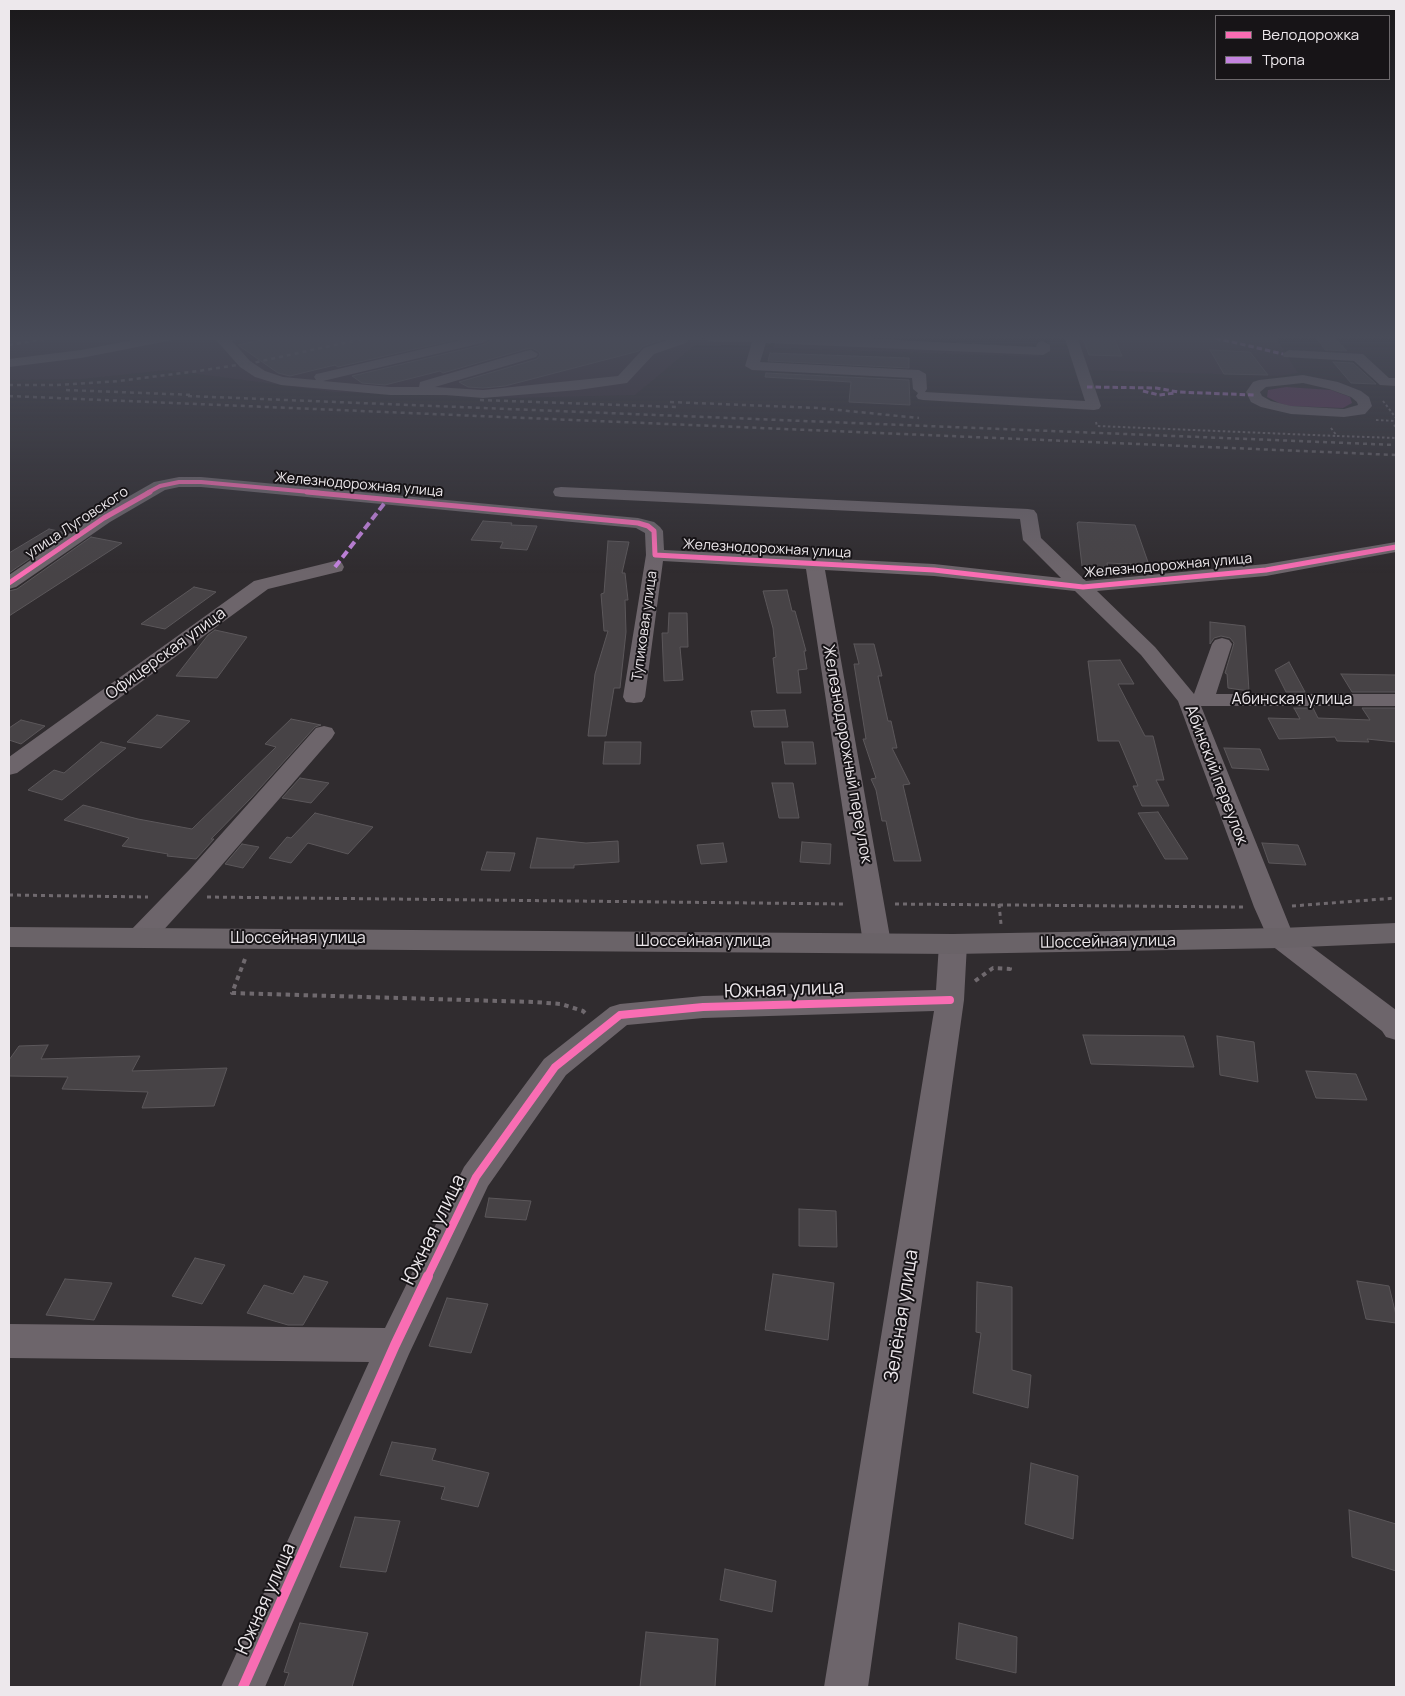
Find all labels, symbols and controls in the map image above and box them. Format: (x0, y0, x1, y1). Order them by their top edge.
legend (1215, 15, 1390, 80)
text: Велодорожка (1262, 24, 1359, 45)
text: Тропа (1262, 49, 1305, 70)
street label: Железнодорожная улица (274, 469, 444, 501)
street label: улица Луговского (22, 484, 132, 562)
street label: Железнодорожная улица (682, 536, 852, 562)
street label: Железнодорожная улица (1083, 550, 1253, 582)
street label: Тупиковая улица (629, 570, 661, 682)
street label: Офицерская улица (102, 604, 230, 704)
street label: Железнодорожный переулок (818, 643, 876, 865)
street label: Абинская улица (1232, 690, 1352, 710)
street label: Абинский переулок (1181, 702, 1251, 848)
street label: Шоссейная улица (230, 929, 366, 949)
street label: Шоссейная улица (1040, 931, 1176, 953)
street label: Шоссейная улица (635, 932, 771, 952)
street label: Южная улица (724, 977, 844, 1003)
street label: Южная улица (397, 1171, 471, 1289)
street label: Зелёная улица (880, 1248, 924, 1384)
street label: Южная улица (231, 1540, 301, 1658)

